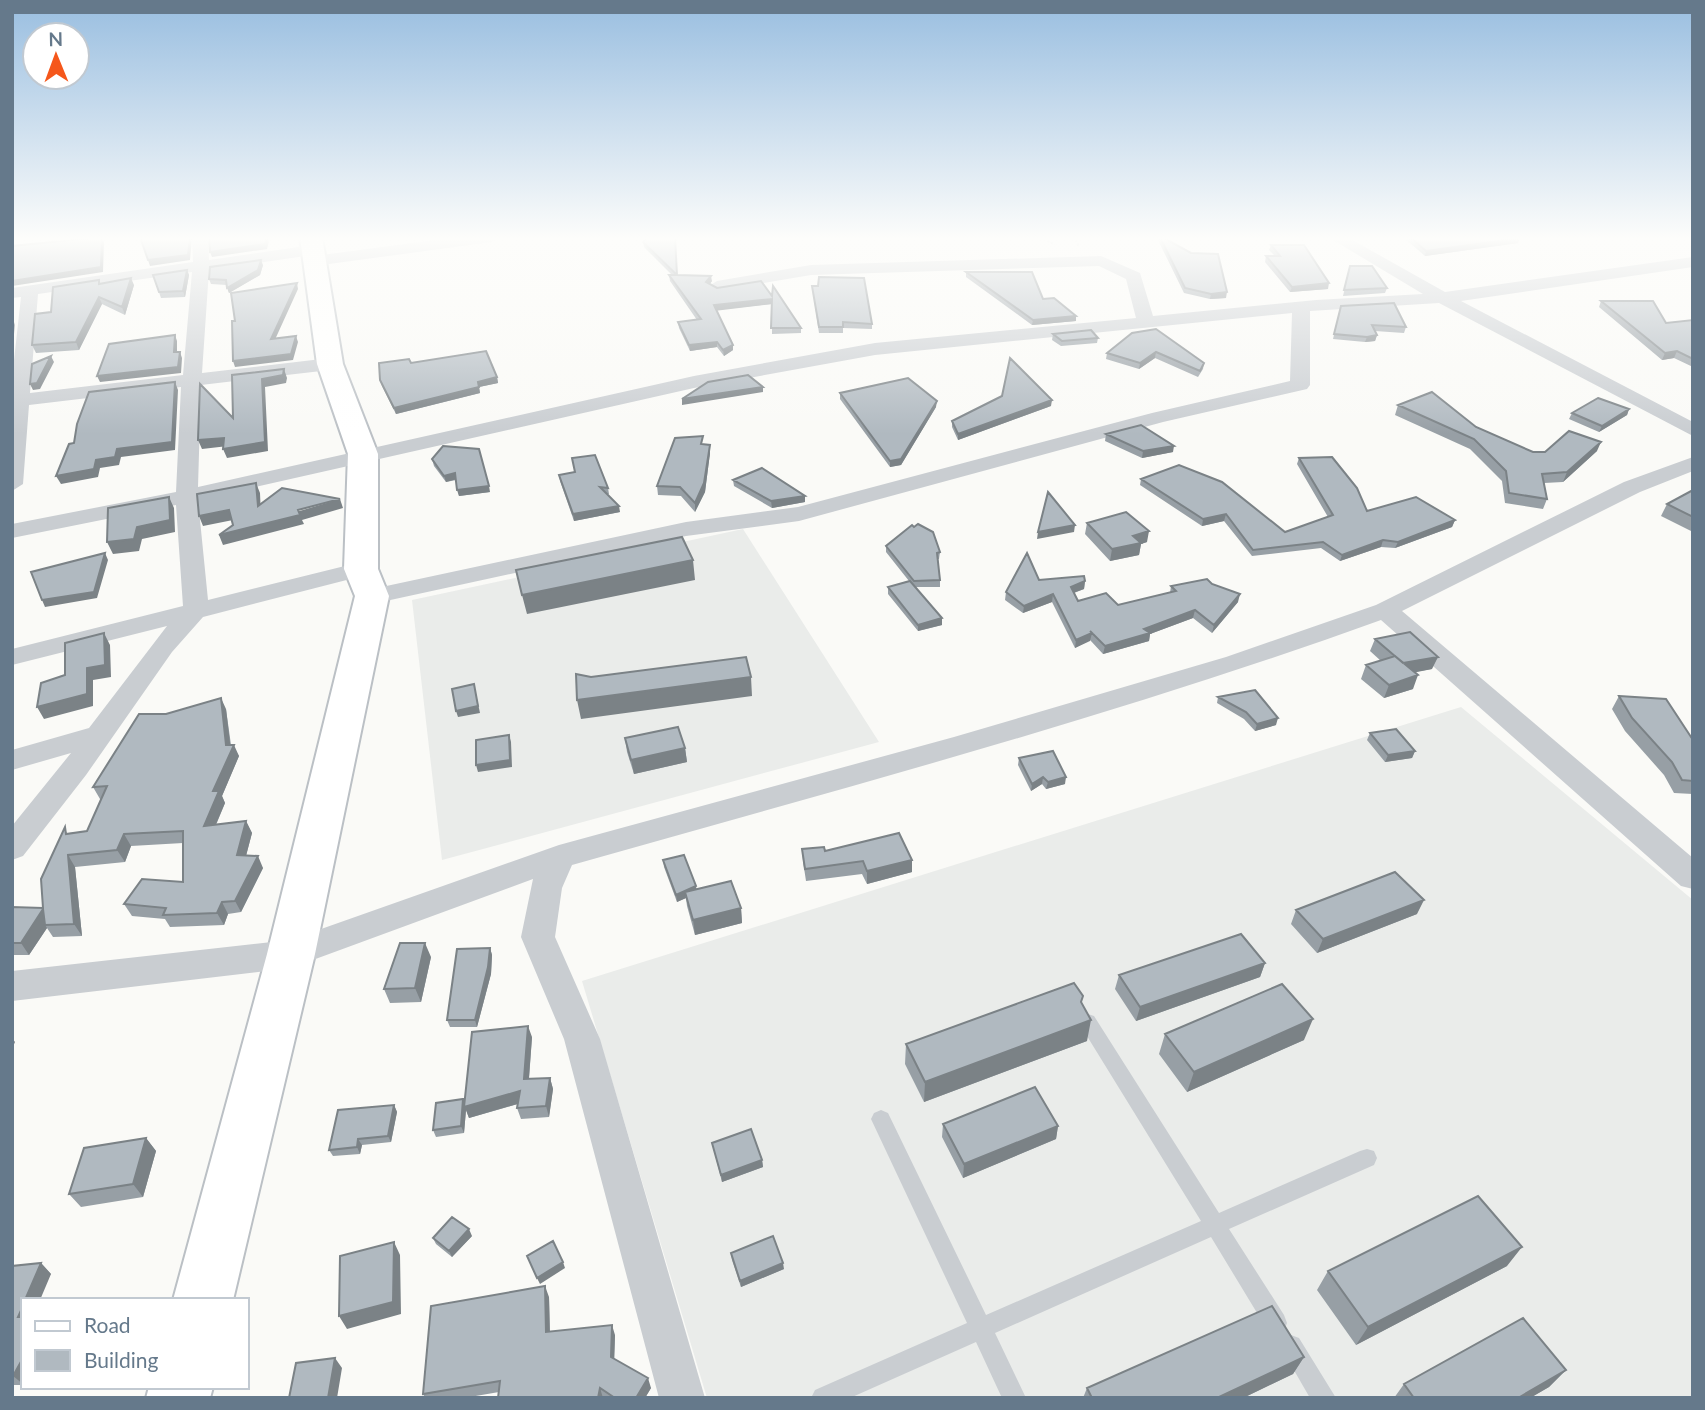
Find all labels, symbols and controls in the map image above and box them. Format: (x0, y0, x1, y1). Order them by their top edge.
north arrow (21, 21, 91, 91)
text: N (48, 27, 63, 50)
legend (21, 1298, 248, 1389)
text: Road (84, 1312, 131, 1337)
text: Building (84, 1347, 159, 1372)

